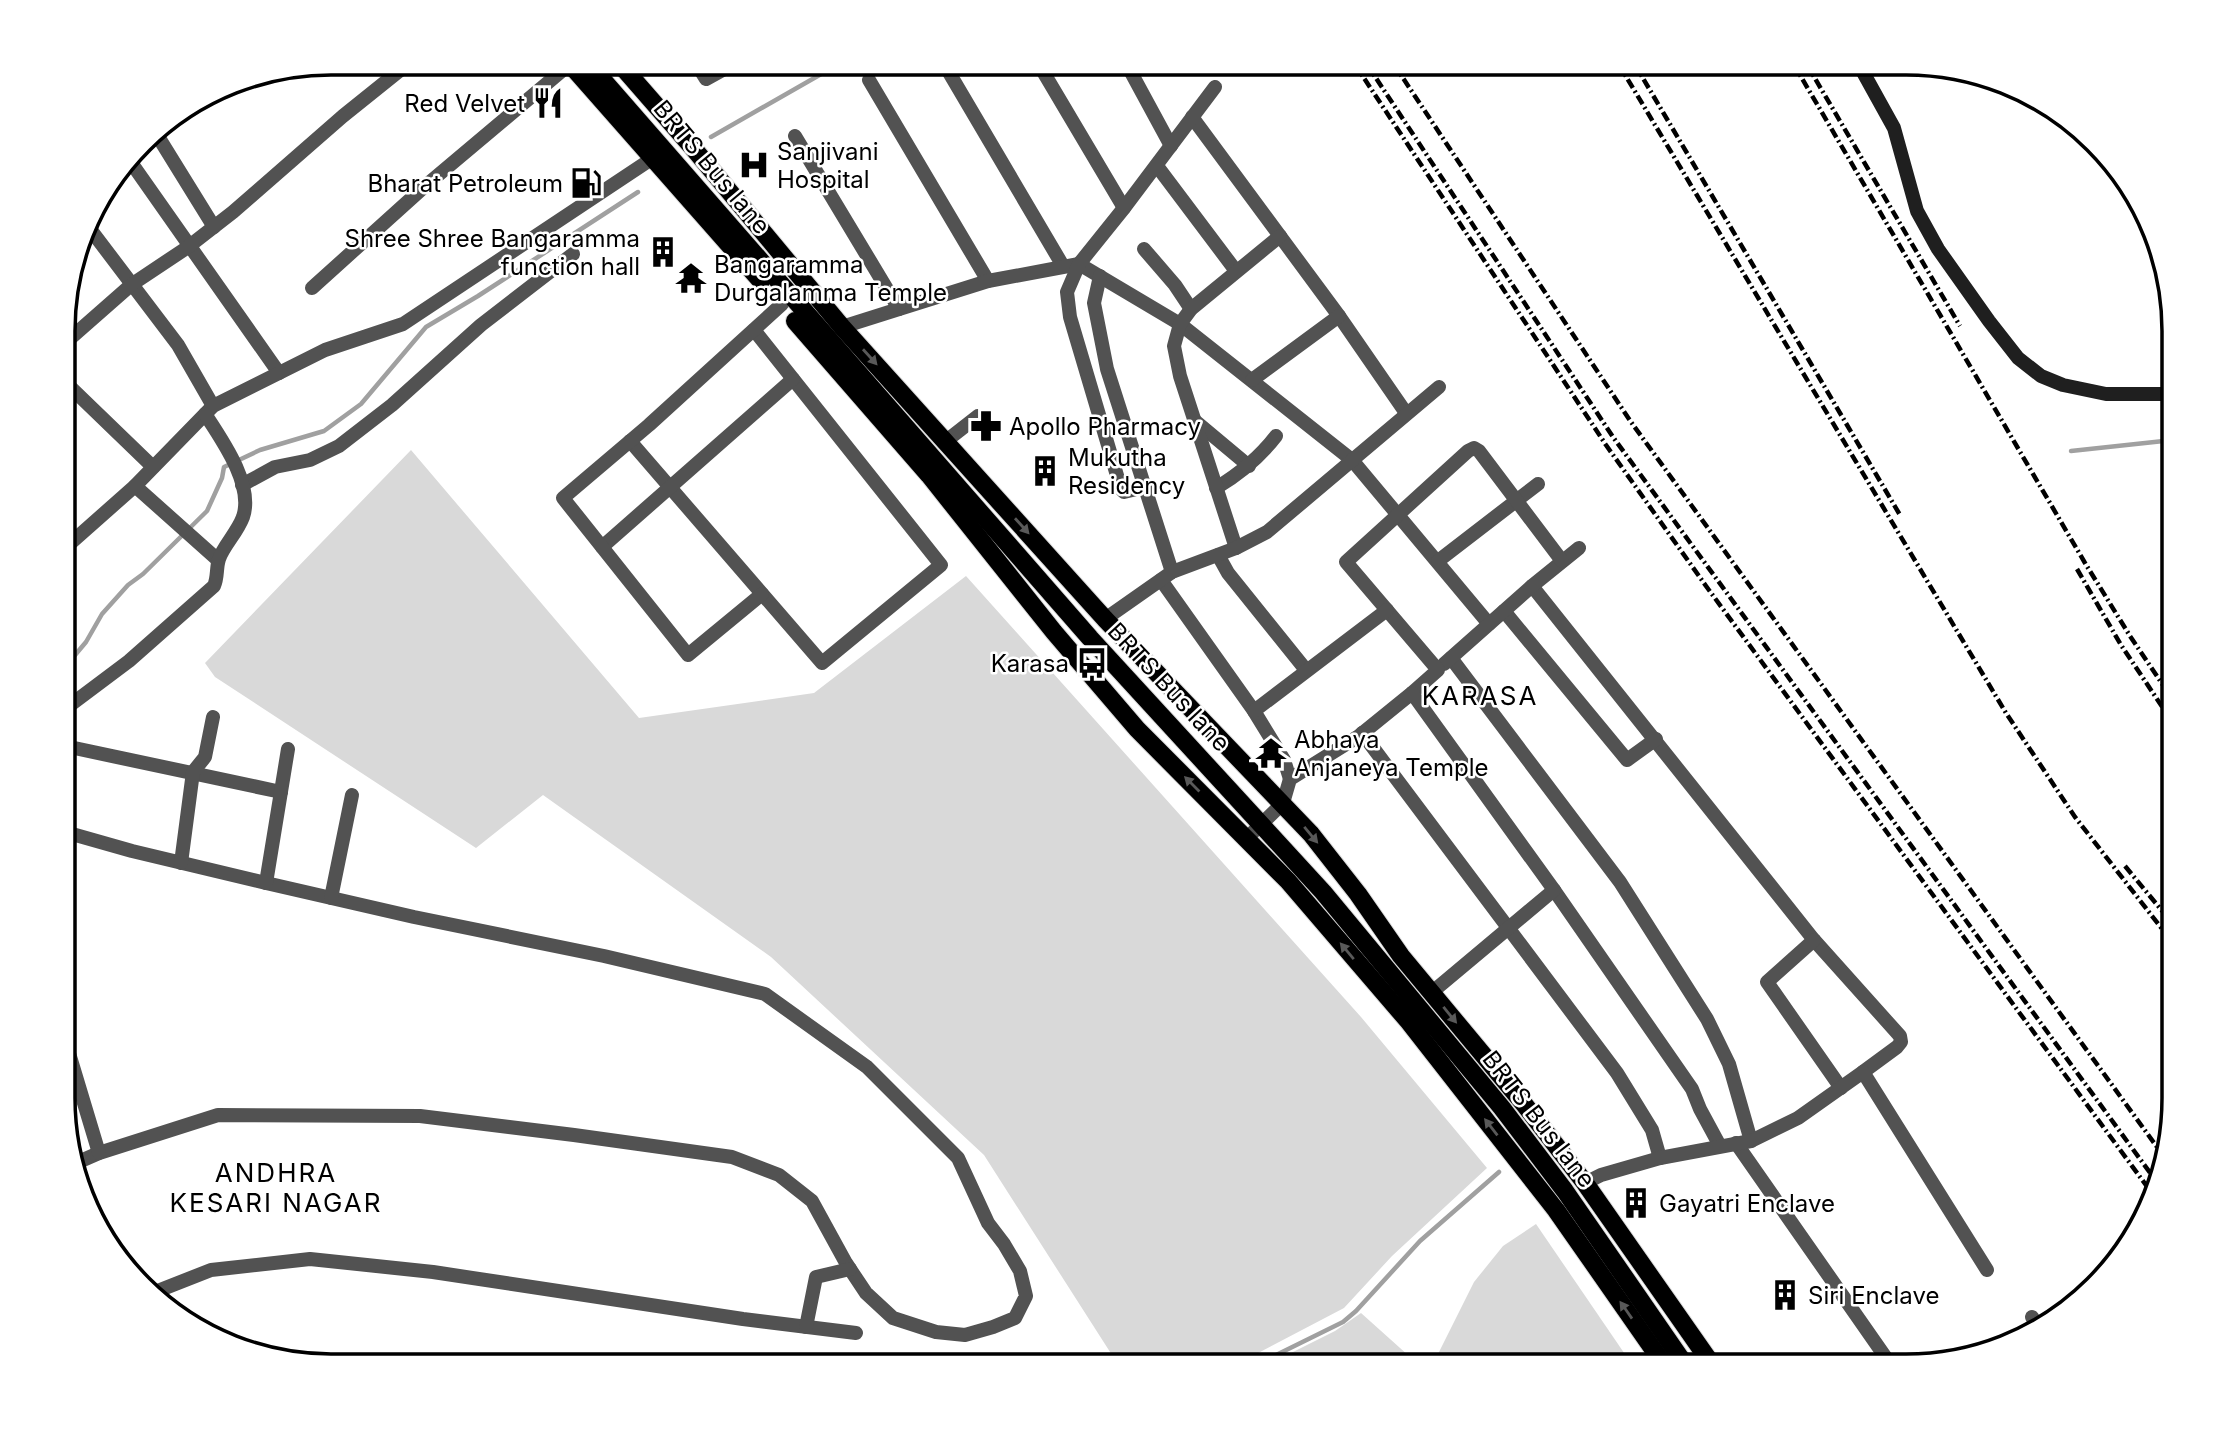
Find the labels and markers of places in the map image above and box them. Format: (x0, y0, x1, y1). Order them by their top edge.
restaurant icon: Red Velvet (531, 86, 565, 120)
place label: Red Velvet (404, 89, 525, 118)
place label: Sanjivani Hospital (777, 137, 879, 194)
hospital icon: Sanjivani Hospital (737, 148, 771, 182)
fuel station icon: Bharat Petroleum (569, 166, 603, 200)
place label: Bharat Petroleum (367, 169, 563, 198)
place label: Shree Shree Bangaramma function hall (344, 224, 640, 281)
building icon: Shree Shree Bangaramma function hall (646, 235, 680, 269)
place label: Bangaramma Durgalamma Temple (714, 250, 947, 307)
temple icon: Bangaramma Durgalamma Temple (674, 261, 708, 295)
pharmacy icon: Apollo Pharmacy (969, 409, 1003, 443)
place label: Apollo Pharmacy (1009, 412, 1201, 441)
place label: Mukutha Residency (1068, 443, 1185, 500)
building icon: Mukutha Residency (1028, 454, 1062, 488)
bus stop icon: Karasa (1075, 646, 1109, 680)
place label: Karasa (991, 649, 1069, 678)
place label: Abhaya Anjaneya Temple (1294, 725, 1488, 782)
temple icon: Abhaya Anjaneya Temple (1254, 736, 1288, 770)
building icon: Gayatri Enclave (1619, 1186, 1653, 1220)
place label: Gayatri Enclave (1659, 1189, 1835, 1218)
building icon: Siri Enclave (1768, 1278, 1802, 1312)
place label: Siri Enclave (1808, 1281, 1939, 1310)

